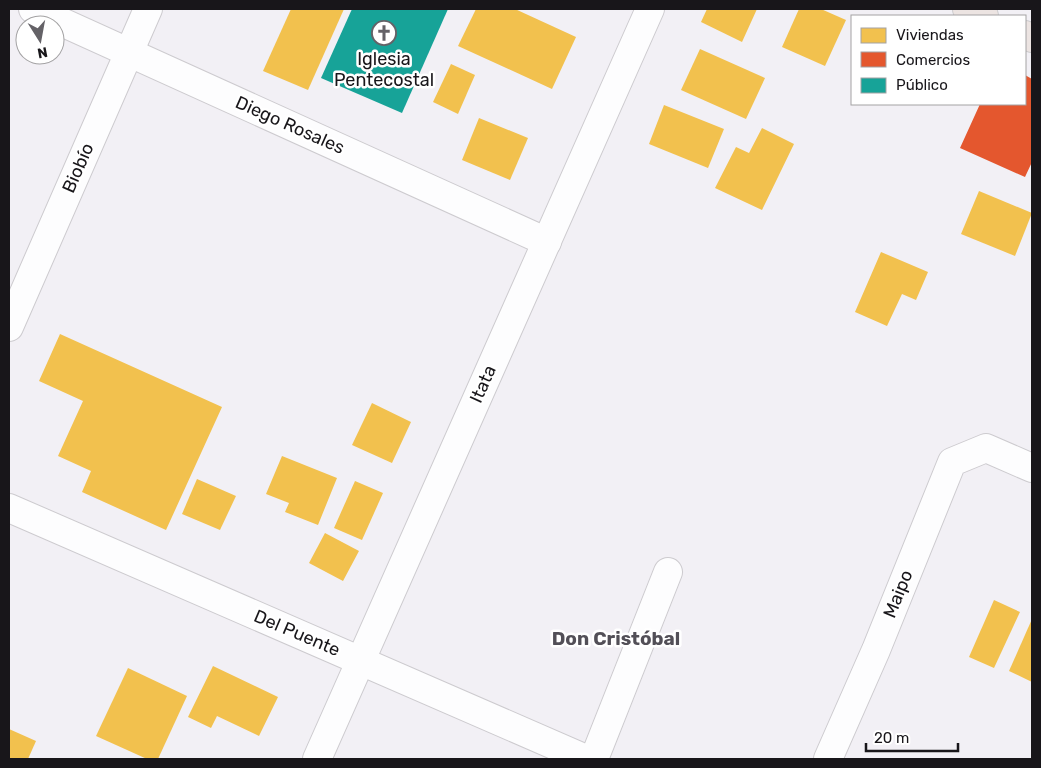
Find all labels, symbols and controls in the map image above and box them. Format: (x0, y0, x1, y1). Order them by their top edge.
north arrow (15, 15, 65, 65)
legend (851, 15, 1026, 105)
church icon: Iglesia Pentecostal (371, 20, 397, 46)
text: Viviendas (896, 26, 964, 44)
text: N (36, 43, 49, 62)
place label: Iglesia Pentecostal (334, 48, 434, 91)
text: Comercios (896, 51, 970, 69)
text: Público (896, 76, 948, 94)
street label: Diego Rosales (232, 91, 348, 159)
street label: Biobío (57, 140, 99, 196)
street label: Itata (465, 362, 501, 406)
street label: Maipo (879, 567, 917, 621)
street label: Del Puente (251, 605, 343, 661)
district label: Don Cristóbal (552, 627, 680, 650)
scale bar (866, 720, 958, 752)
text: 20 m (874, 729, 909, 747)

